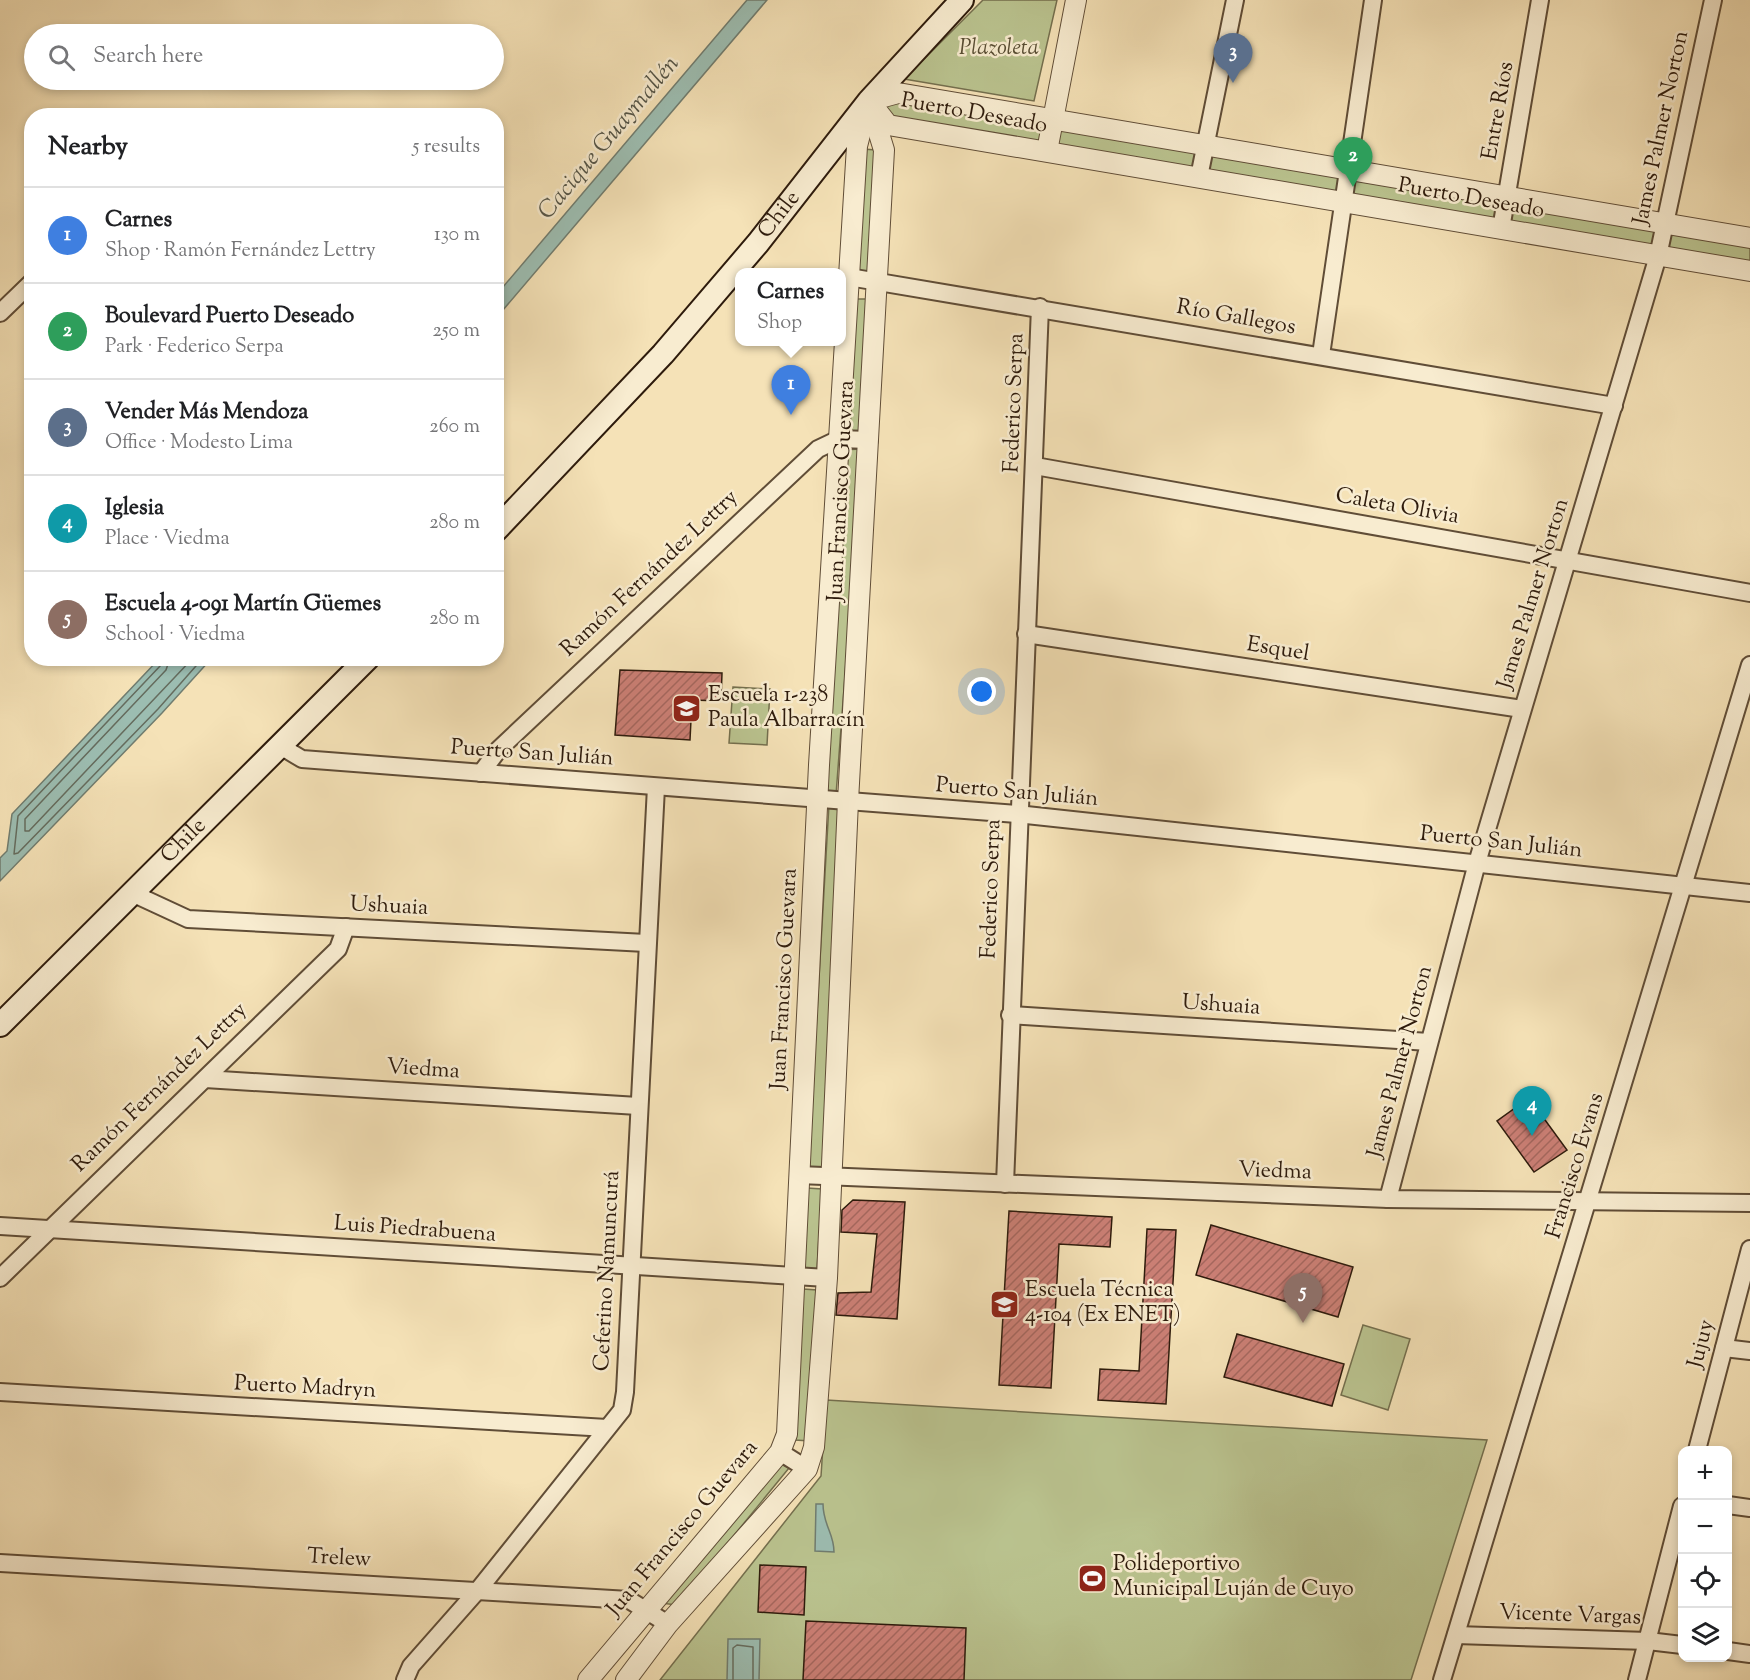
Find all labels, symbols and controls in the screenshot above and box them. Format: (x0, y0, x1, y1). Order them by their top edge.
search box (24, 24, 504, 90)
street label: James Palmer Norton (1626, 28, 1698, 229)
park label: Plazoleta (959, 33, 1039, 65)
pin: 3 (1214, 34, 1252, 83)
icon: search (45, 41, 78, 74)
text: Search here (93, 41, 203, 73)
water label: Cacique Guaymallén (530, 48, 688, 227)
street label: Entre Ríos (1475, 59, 1523, 163)
street label: Puerto Deseado (898, 85, 1050, 143)
text: Nearby (48, 129, 128, 166)
text: 5 results (413, 133, 480, 162)
pin: 2 (1334, 138, 1372, 187)
street label: Puerto Deseado (1395, 170, 1547, 228)
street label: Chile (751, 184, 809, 246)
text: Carnes (105, 205, 172, 237)
text: 1 (64, 221, 71, 250)
text: 130 m (434, 221, 480, 250)
text: Shop · Ramón Fernández Lettry (105, 237, 376, 266)
popup (735, 268, 846, 346)
text: Carnes (757, 277, 824, 309)
street label: Río Gallegos (1174, 292, 1298, 344)
text: Boulevard Puerto Deseado (105, 301, 354, 333)
text: Shop (757, 309, 802, 338)
text: 2 (63, 317, 72, 346)
text: 250 m (432, 317, 480, 346)
text: Park · Federico Serpa (105, 333, 284, 362)
street label: Federico Serpa (997, 333, 1033, 473)
pin: 1 (772, 366, 810, 415)
street label: Juan Francisco Guevara (820, 379, 864, 604)
text: Vender Más Mendoza (105, 397, 308, 429)
text: 3 (63, 413, 72, 442)
text: 260 m (429, 413, 480, 442)
text: Office · Modesto Lima (105, 429, 293, 458)
street label: Caleta Olivia (1333, 480, 1461, 534)
street label: Ramón Fernández Lettry (554, 483, 746, 665)
text: Iglesia (105, 493, 164, 525)
street label: James Palmer Norton (1490, 495, 1578, 694)
text: 4 (62, 509, 73, 538)
text: 280 m (429, 509, 480, 538)
text: Place · Viedma (105, 525, 230, 554)
text: Escuela 4-091 Martín Güemes (105, 589, 381, 621)
text: 5 (64, 605, 71, 634)
text: 280 m (429, 605, 480, 634)
text: School · Viedma (105, 621, 245, 650)
street label: Esquel (1244, 629, 1312, 671)
your location (967, 677, 996, 706)
place label: Escuela 1-238 Paula Albarracín (708, 680, 865, 737)
school or university icon: Escuela 1-238 Paula Albarracín (671, 693, 703, 725)
street label: Puerto San Julián (450, 732, 614, 776)
street label: Puerto San Julián (934, 770, 1100, 816)
street label: Chile (154, 811, 214, 871)
street label: Federico Serpa (974, 819, 1010, 959)
street label: Puerto San Julián (1418, 819, 1584, 867)
street label: Juan Francisco Guevara (763, 867, 807, 1092)
street label: Ushuaia (349, 889, 429, 925)
street label: James Palmer Norton (1360, 962, 1442, 1163)
street label: Ushuaia (1181, 987, 1261, 1025)
street label: Ramón Fernández Lettry (65, 996, 255, 1180)
street label: Viedma (385, 1051, 461, 1089)
pin: 4 (1512, 1086, 1552, 1136)
street label: Francisco Evans (1539, 1089, 1613, 1243)
street label: Viedma (1238, 1155, 1312, 1189)
street label: Ceferino Namuncurá (587, 1170, 629, 1372)
street label: Luis Piedrabuena (333, 1208, 497, 1252)
pin: 5 (1284, 1274, 1322, 1323)
place label: Escuela Técnica 4-104 (Ex ENET) (1025, 1275, 1181, 1332)
school or university icon: Escuela Técnica 4-104 (Ex ENET) (988, 1288, 1020, 1320)
street label: Jujuy (1680, 1316, 1724, 1373)
street label: Puerto Madryn (233, 1368, 377, 1408)
street label: Juan Francisco Guevara (599, 1434, 767, 1625)
map controls (1678, 1446, 1732, 1662)
button: + (1678, 1446, 1732, 1500)
button: − (1678, 1500, 1732, 1554)
street label: Trelew (306, 1541, 372, 1577)
place label: Polideportivo Municipal Luján de Cuyo (1113, 1549, 1354, 1606)
button: locate (1678, 1554, 1732, 1608)
sports icon: Polideportivo Municipal Luján de Cuyo (1076, 1562, 1108, 1594)
street label: Vicente Vargas (1498, 1598, 1642, 1634)
button: layers (1678, 1608, 1732, 1662)

